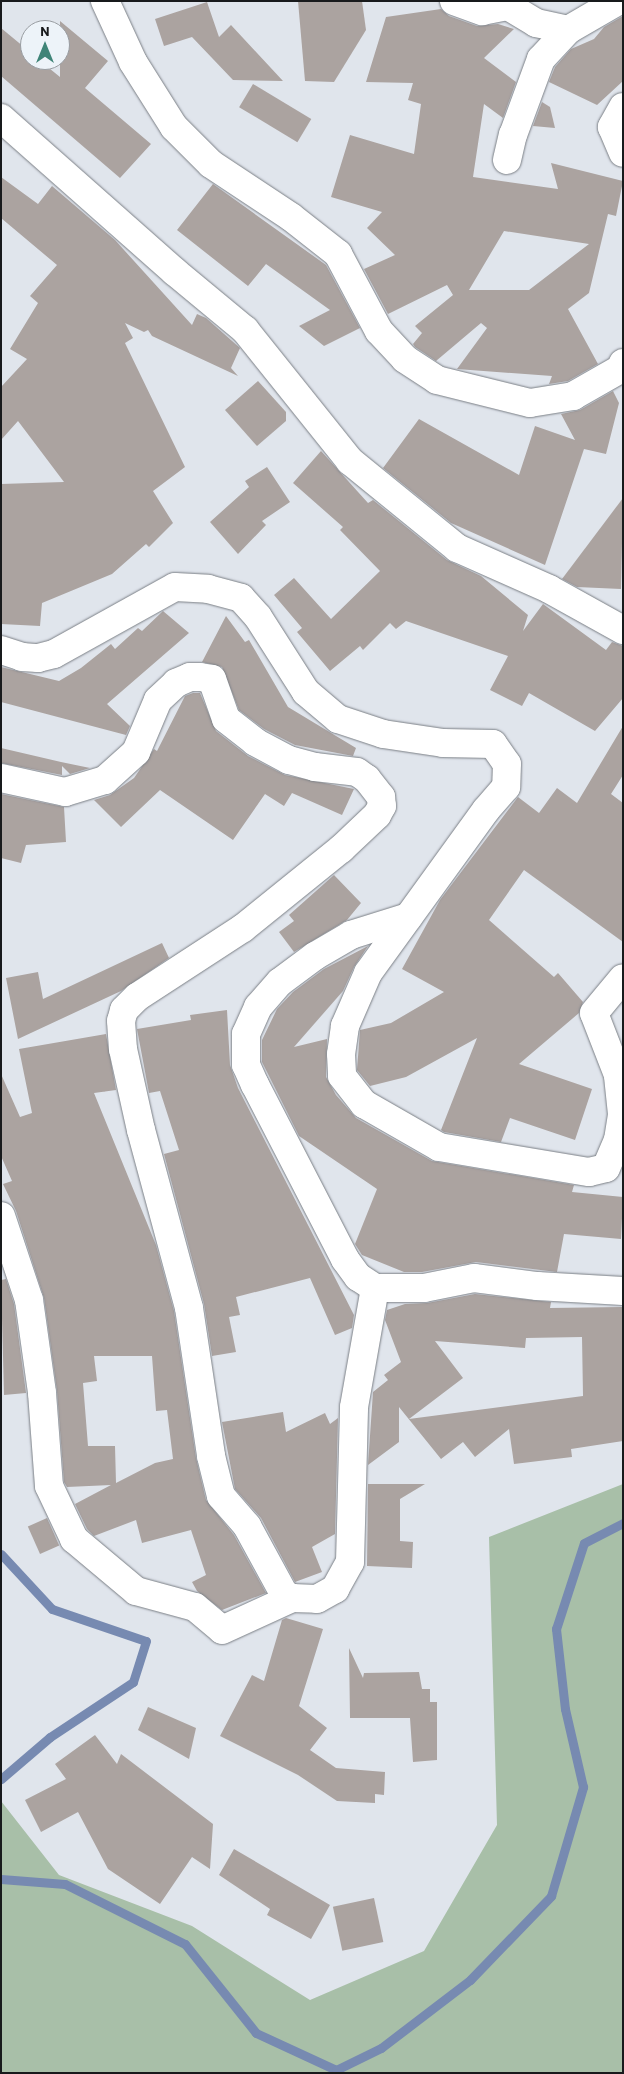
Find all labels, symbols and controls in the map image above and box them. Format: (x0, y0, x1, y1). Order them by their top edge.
north arrow (20, 20, 70, 70)
text: N (40, 22, 50, 39)

